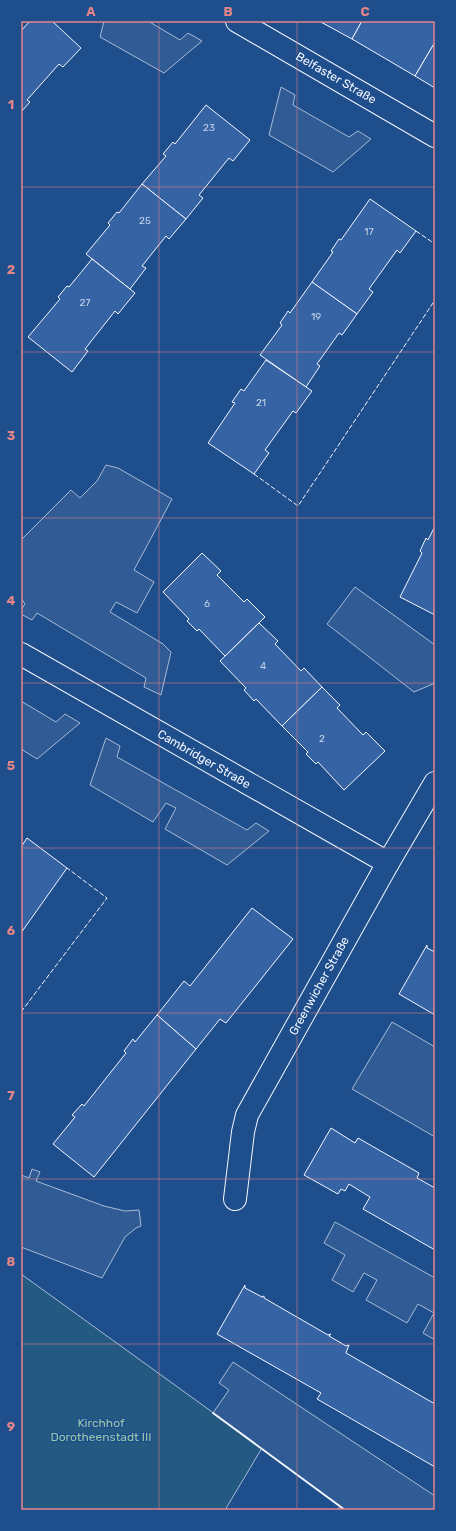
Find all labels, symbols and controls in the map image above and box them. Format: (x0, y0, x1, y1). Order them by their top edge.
text: A (86, 4, 96, 19)
text: B (223, 4, 233, 19)
text: C (360, 4, 370, 19)
street label: Belfaster Straße (293, 49, 379, 107)
text: 1 (8, 97, 14, 112)
house number: 23 (203, 122, 215, 134)
house number: 25 (139, 215, 151, 227)
house number: 17 (364, 226, 374, 238)
text: 2 (7, 262, 15, 277)
house number: 27 (80, 297, 91, 309)
house number: 19 (311, 311, 321, 323)
house number: 21 (256, 397, 266, 409)
text: 3 (7, 428, 16, 443)
text: 4 (7, 593, 16, 608)
house number: 6 (204, 598, 210, 610)
house number: 4 (260, 660, 266, 672)
street label: Cambridger Straße (155, 727, 253, 791)
house number: 2 (319, 733, 325, 745)
text: 5 (7, 758, 15, 773)
text: 6 (7, 923, 16, 938)
street label: Greenwicher Straße (286, 934, 352, 1038)
text: 7 (7, 1088, 15, 1103)
text: 8 (7, 1254, 16, 1269)
park label: Kirchhof Dorotheenstadt III (50, 1416, 152, 1444)
text: 9 (7, 1419, 15, 1434)

